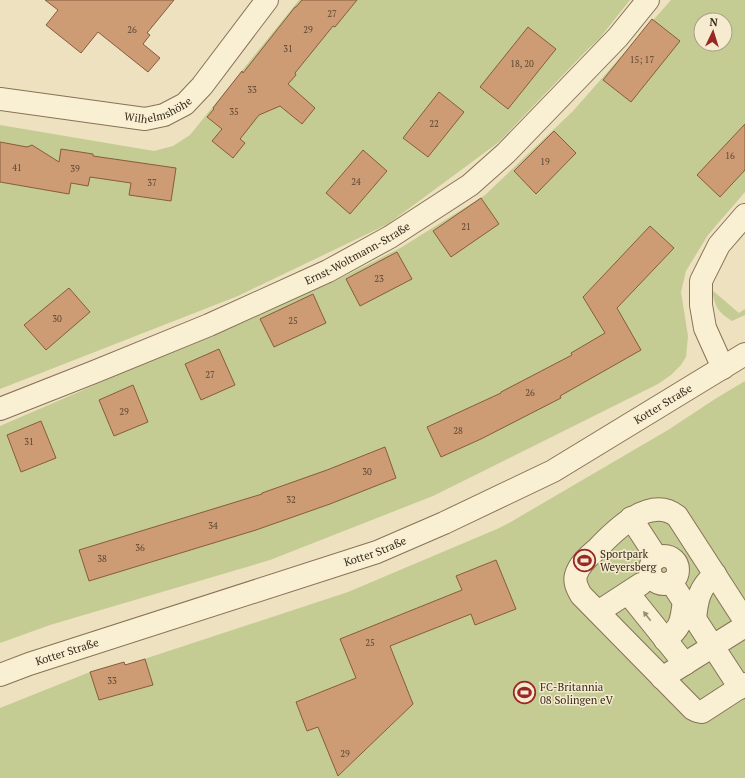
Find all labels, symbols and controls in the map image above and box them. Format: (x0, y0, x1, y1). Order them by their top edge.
house number: 27 (327, 8, 337, 20)
north arrow (693, 12, 733, 52)
text: N (709, 15, 719, 29)
house number: 26 (127, 24, 137, 36)
house number: 29 (303, 24, 313, 36)
house number: 31 (283, 43, 293, 55)
house number: 15; 17 (630, 54, 654, 66)
house number: 18, 20 (510, 58, 534, 70)
house number: 33 (247, 84, 257, 96)
street label: Wilhelmshöhe (123, 94, 195, 126)
house number: 35 (229, 106, 239, 118)
house number: 22 (429, 118, 439, 130)
house number: 16 (725, 150, 735, 162)
house number: 19 (540, 156, 550, 168)
house number: 41 (12, 162, 22, 174)
house number: 39 (70, 163, 80, 175)
house number: 24 (351, 176, 361, 188)
house number: 37 (147, 177, 157, 189)
street label: Ernst-Woltmann-Straße (302, 219, 413, 288)
house number: 21 (461, 221, 471, 233)
house number: 23 (374, 273, 384, 285)
house number: 30 (52, 313, 62, 325)
house number: 25 (288, 315, 298, 327)
house number: 27 (205, 369, 215, 381)
street label: Kotter Straße (631, 381, 695, 427)
house number: 26 (525, 387, 535, 399)
house number: 29 (119, 406, 129, 418)
house number: 28 (453, 425, 463, 437)
house number: 31 (24, 436, 34, 448)
house number: 30 (362, 466, 372, 478)
house number: 32 (286, 494, 296, 506)
house number: 34 (208, 520, 218, 532)
street label: Kotter Straße (342, 533, 409, 569)
house number: 36 (135, 542, 145, 554)
sports icon: Sportpark Weyersberg (571, 547, 597, 573)
place label: Sportpark Weyersberg (600, 547, 657, 574)
house number: 38 (97, 553, 107, 565)
one-way arrow (642, 611, 651, 622)
street label: Kotter Straße (34, 635, 101, 668)
house number: 25 (365, 637, 375, 649)
house number: 33 (107, 675, 117, 687)
sports icon: FC-Britannia 08 Solingen eV (512, 680, 538, 706)
place label: FC-Britannia 08 Solingen eV (540, 680, 614, 707)
house number: 29 (340, 748, 350, 760)

